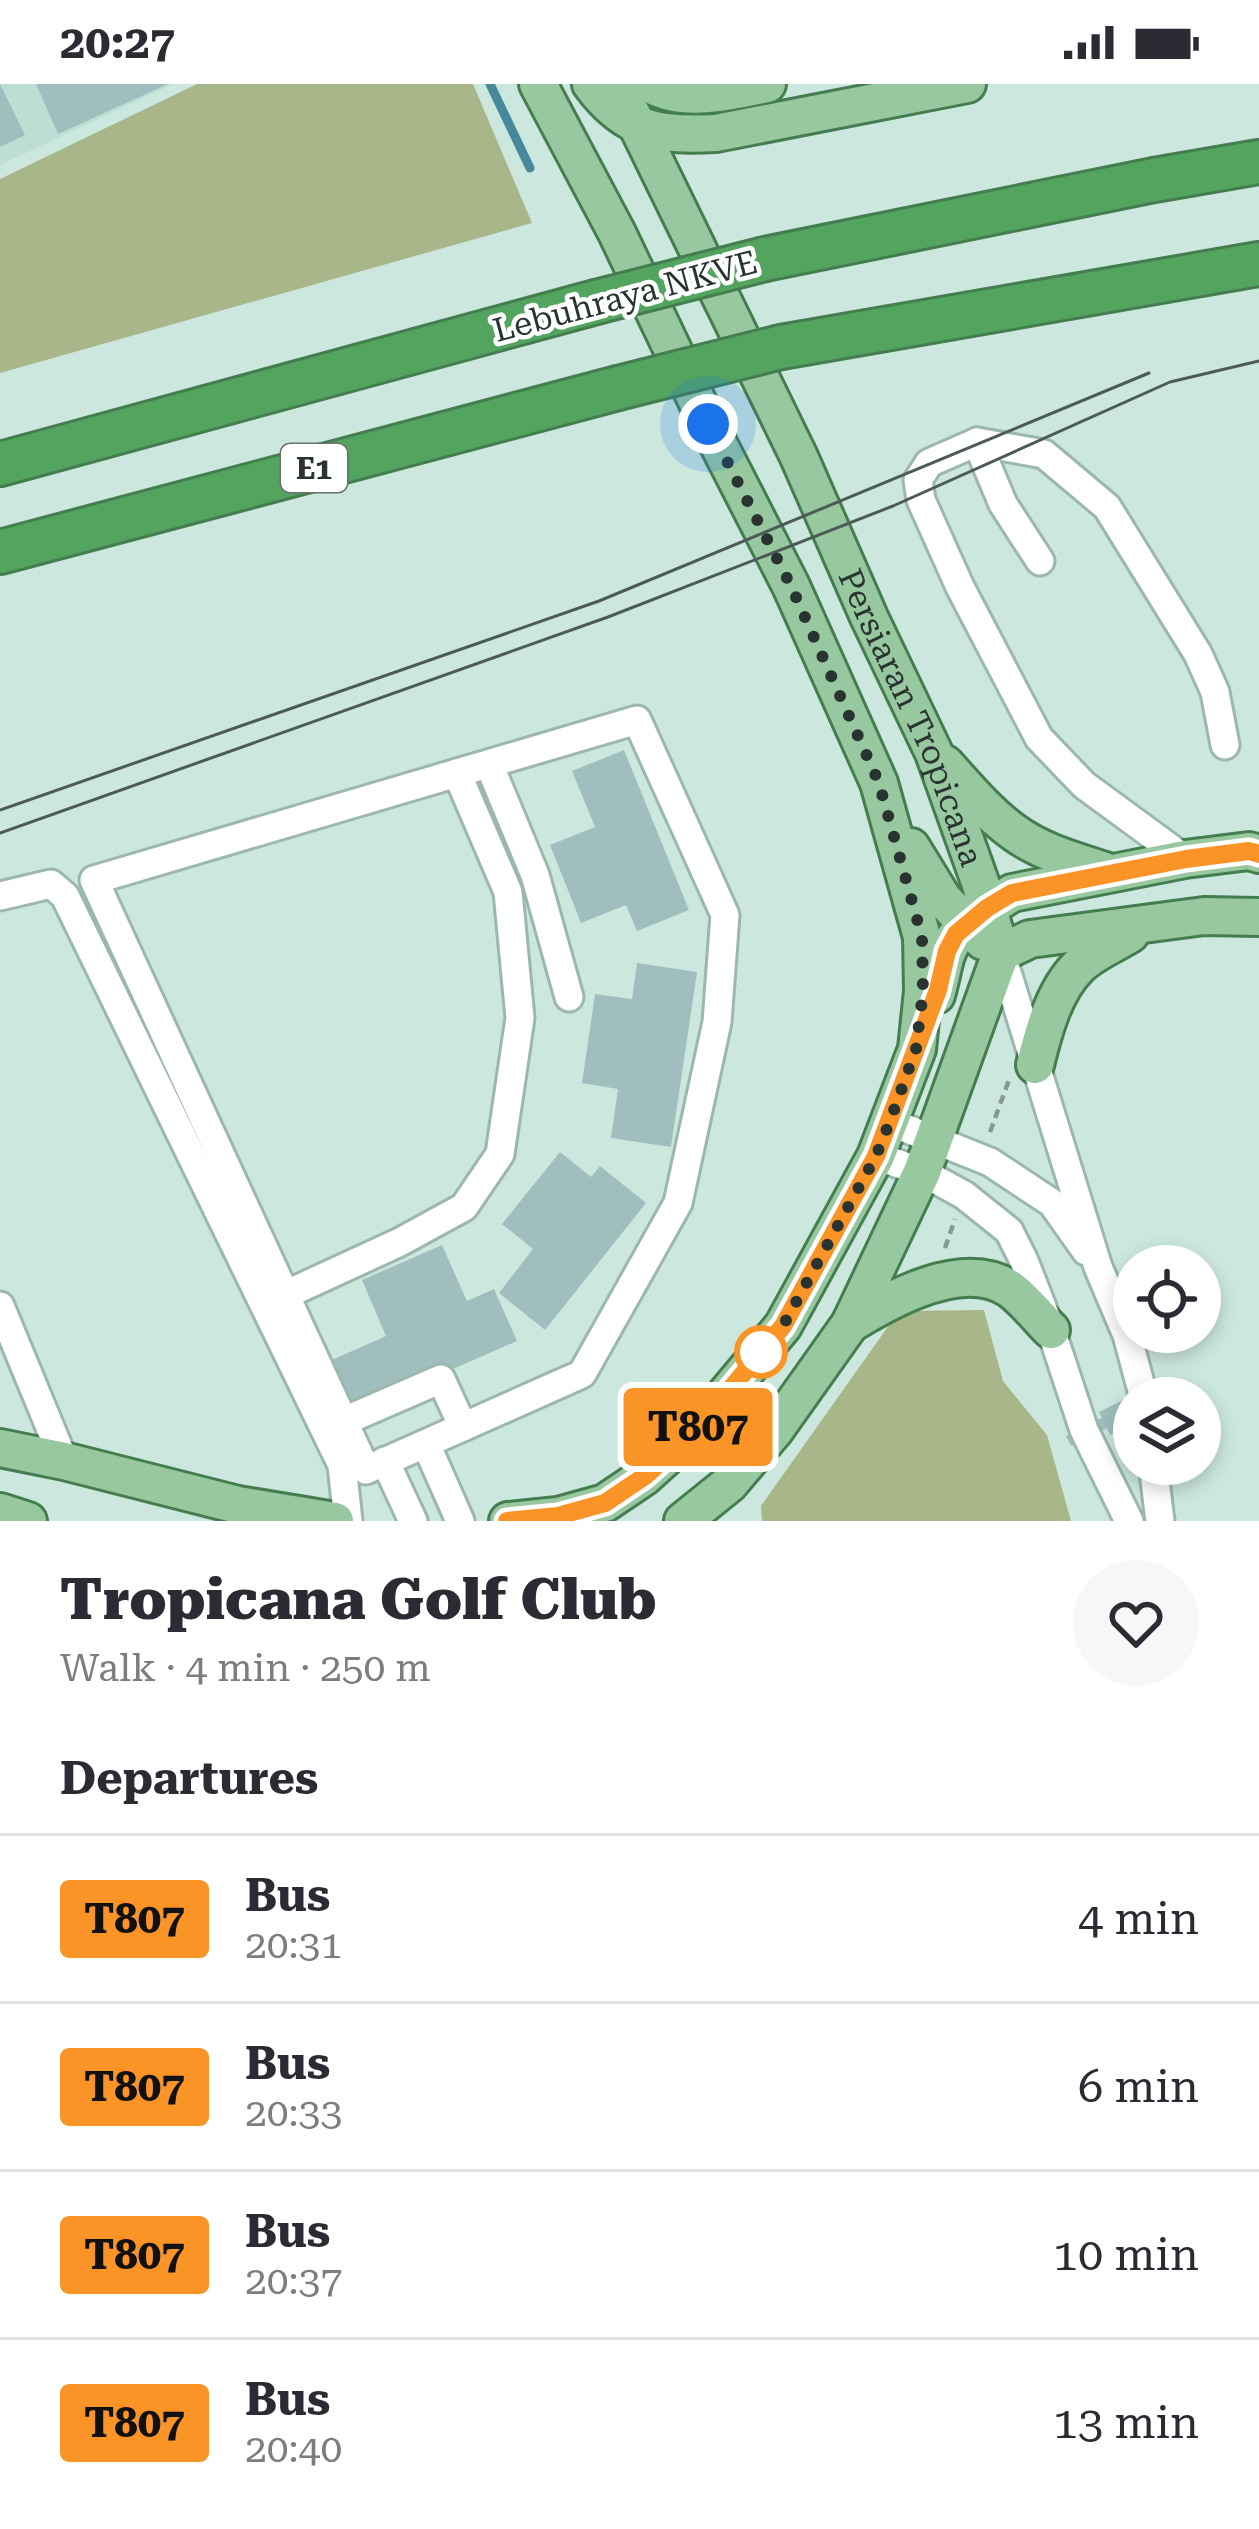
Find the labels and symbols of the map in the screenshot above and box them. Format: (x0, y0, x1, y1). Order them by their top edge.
street label: Lebuhraya NKVE (489, 242, 761, 350)
your location (678, 394, 738, 454)
road number: E1 (281, 444, 347, 492)
street label: Persiaran Tropicana (831, 563, 992, 871)
unlabelled marker (736, 1327, 786, 1377)
line badge: T807 (614, 1388, 782, 1466)

